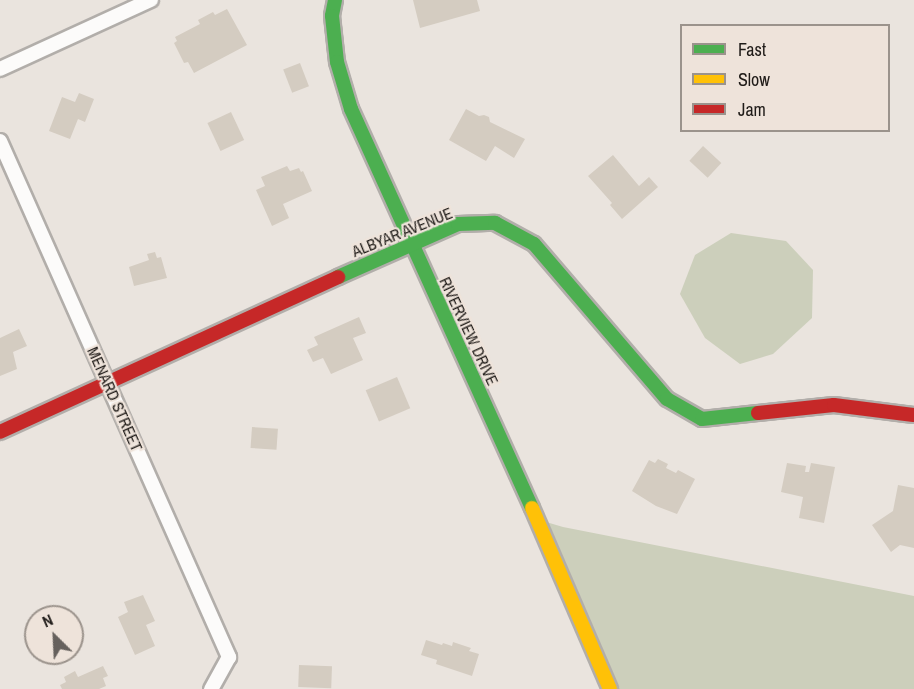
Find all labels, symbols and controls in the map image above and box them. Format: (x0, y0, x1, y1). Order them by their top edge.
legend (680, 24, 890, 132)
text: Fast (738, 37, 766, 62)
text: Slow (738, 67, 770, 92)
text: Jam (738, 97, 766, 122)
street label: ALBYAR AVENUE (349, 203, 455, 261)
street label: RIVERVIEW DRIVE (436, 274, 502, 388)
street label: MENARD STREET (83, 344, 147, 454)
north arrow (24, 605, 84, 665)
text: N (39, 608, 56, 632)

